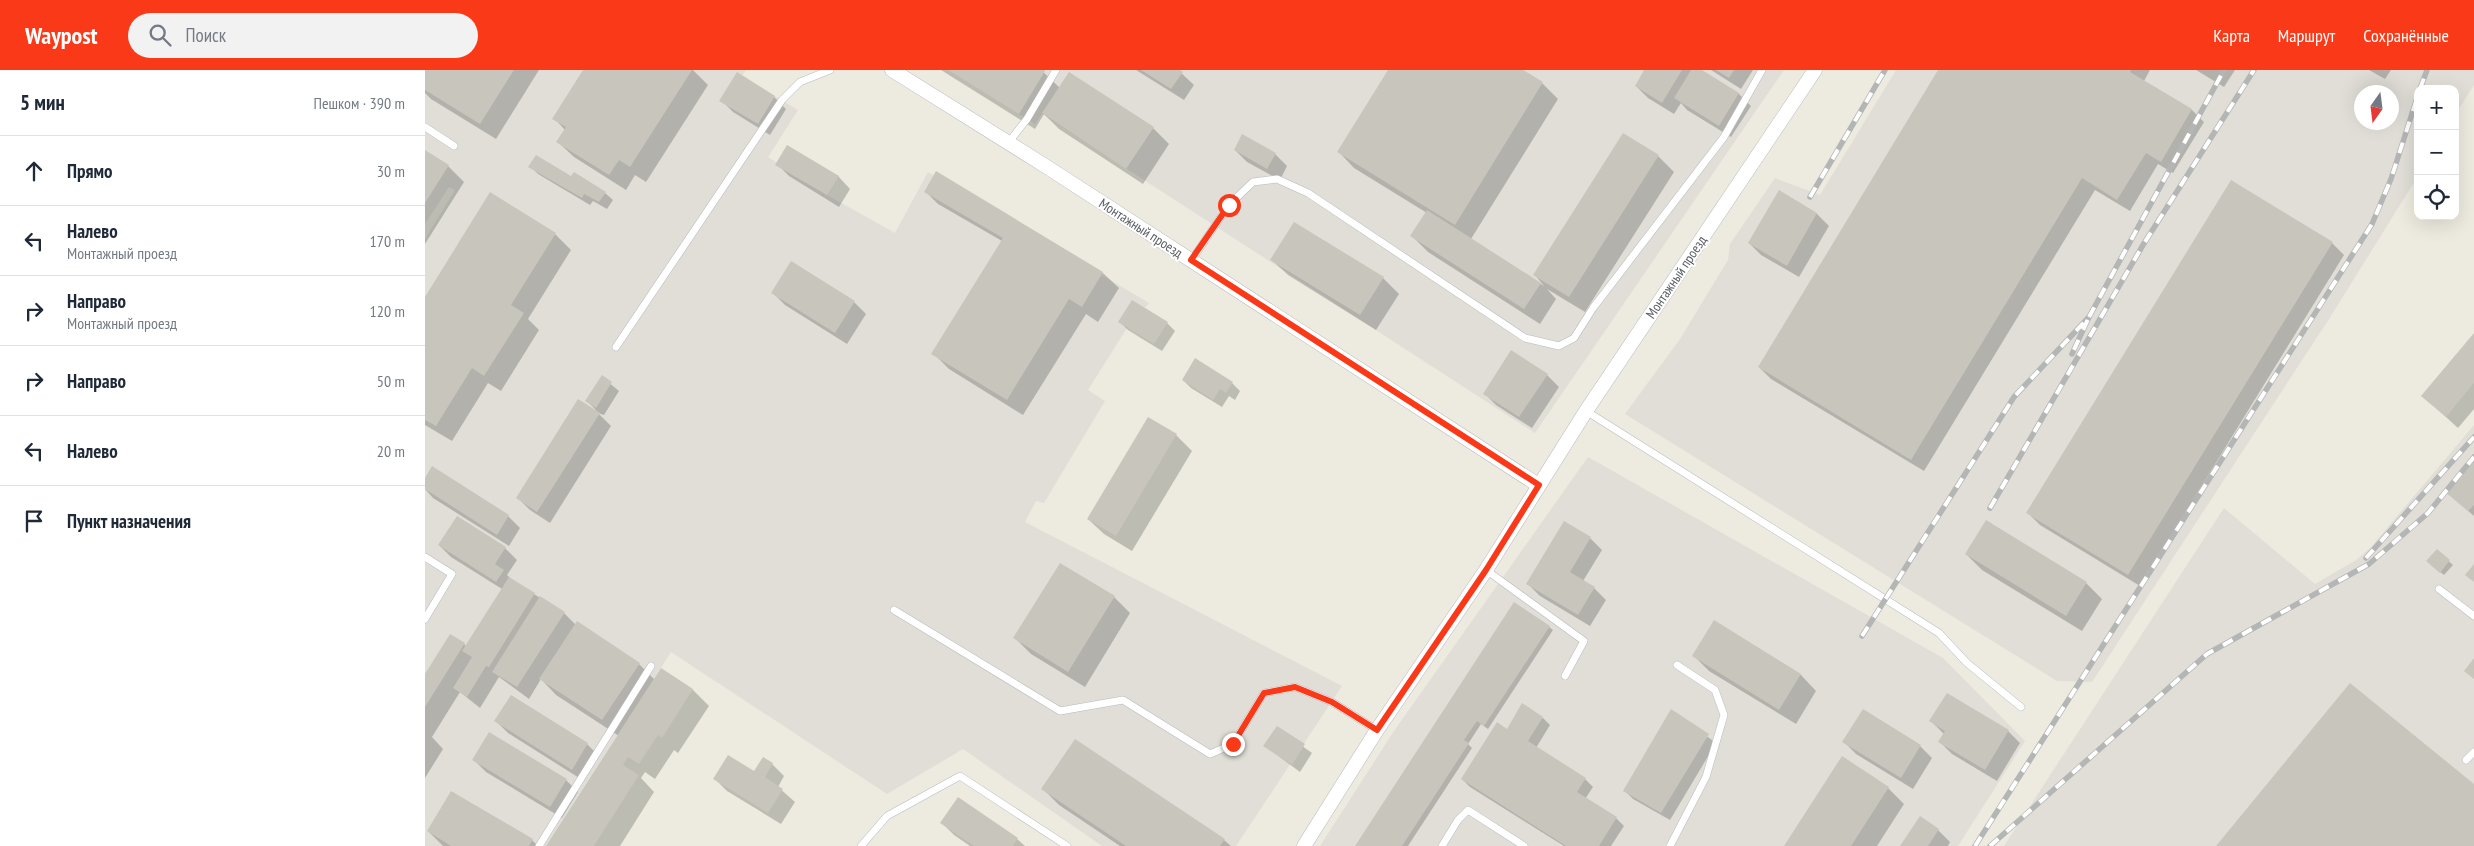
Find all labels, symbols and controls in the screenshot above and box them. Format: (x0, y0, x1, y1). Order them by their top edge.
search box (128, 13, 478, 58)
text: Waypost (25, 20, 98, 51)
icon: search (146, 21, 174, 49)
text: Поиск (186, 23, 226, 47)
text: Карта (2213, 24, 2250, 47)
text: Маршрут (2278, 24, 2335, 47)
text: Сохранённые (2363, 24, 2449, 47)
north arrow (2354, 85, 2399, 130)
map controls (2414, 85, 2459, 220)
button: + (2414, 85, 2459, 130)
text: 5 мин (20, 89, 65, 116)
text: Пешком · 390 m (314, 93, 405, 113)
button: − (2414, 130, 2459, 175)
icon: ahead (20, 157, 48, 185)
text: Прямо (67, 159, 112, 183)
text: 30 m (377, 161, 405, 181)
button: locate (2414, 175, 2459, 220)
street label: Монтажный проезд (1096, 194, 1186, 262)
route start (1218, 194, 1241, 217)
text: Налево (67, 219, 118, 243)
icon: left (20, 227, 48, 255)
text: 170 m (370, 231, 405, 251)
street label: Монтажный проезд (1642, 232, 1710, 322)
text: Монтажный проезд (67, 243, 177, 263)
text: Направо (67, 289, 126, 313)
icon: right (20, 297, 48, 325)
text: 120 m (370, 301, 405, 321)
text: Монтажный проезд (67, 313, 177, 333)
icon: right (20, 367, 48, 395)
text: Направо (67, 369, 126, 393)
text: 50 m (377, 371, 405, 391)
icon: left (20, 437, 48, 465)
text: Налево (67, 439, 118, 463)
text: 20 m (377, 441, 405, 461)
icon: arrive (20, 507, 48, 535)
text: Пункт назначения (67, 509, 191, 533)
route end (1222, 733, 1245, 756)

